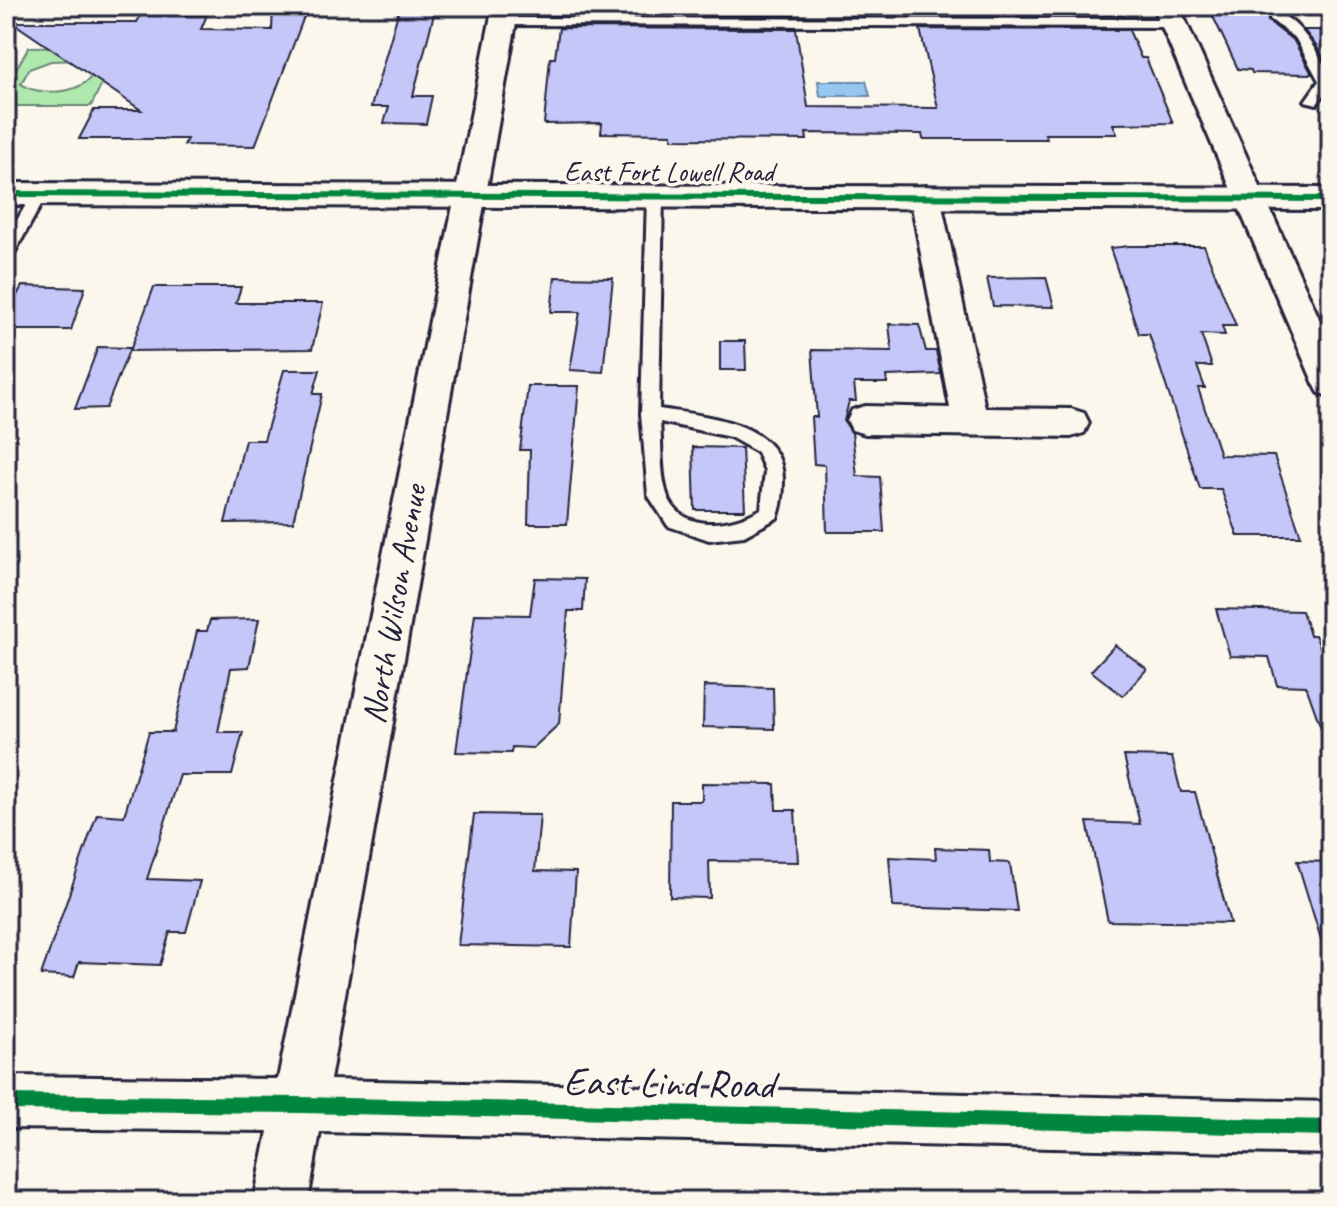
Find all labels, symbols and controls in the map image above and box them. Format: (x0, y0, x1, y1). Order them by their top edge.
street label: East Fort Lowell Road (564, 154, 778, 189)
street label: North Wilson Avenue (351, 480, 436, 727)
street label: East Lind Road (563, 1056, 781, 1110)

